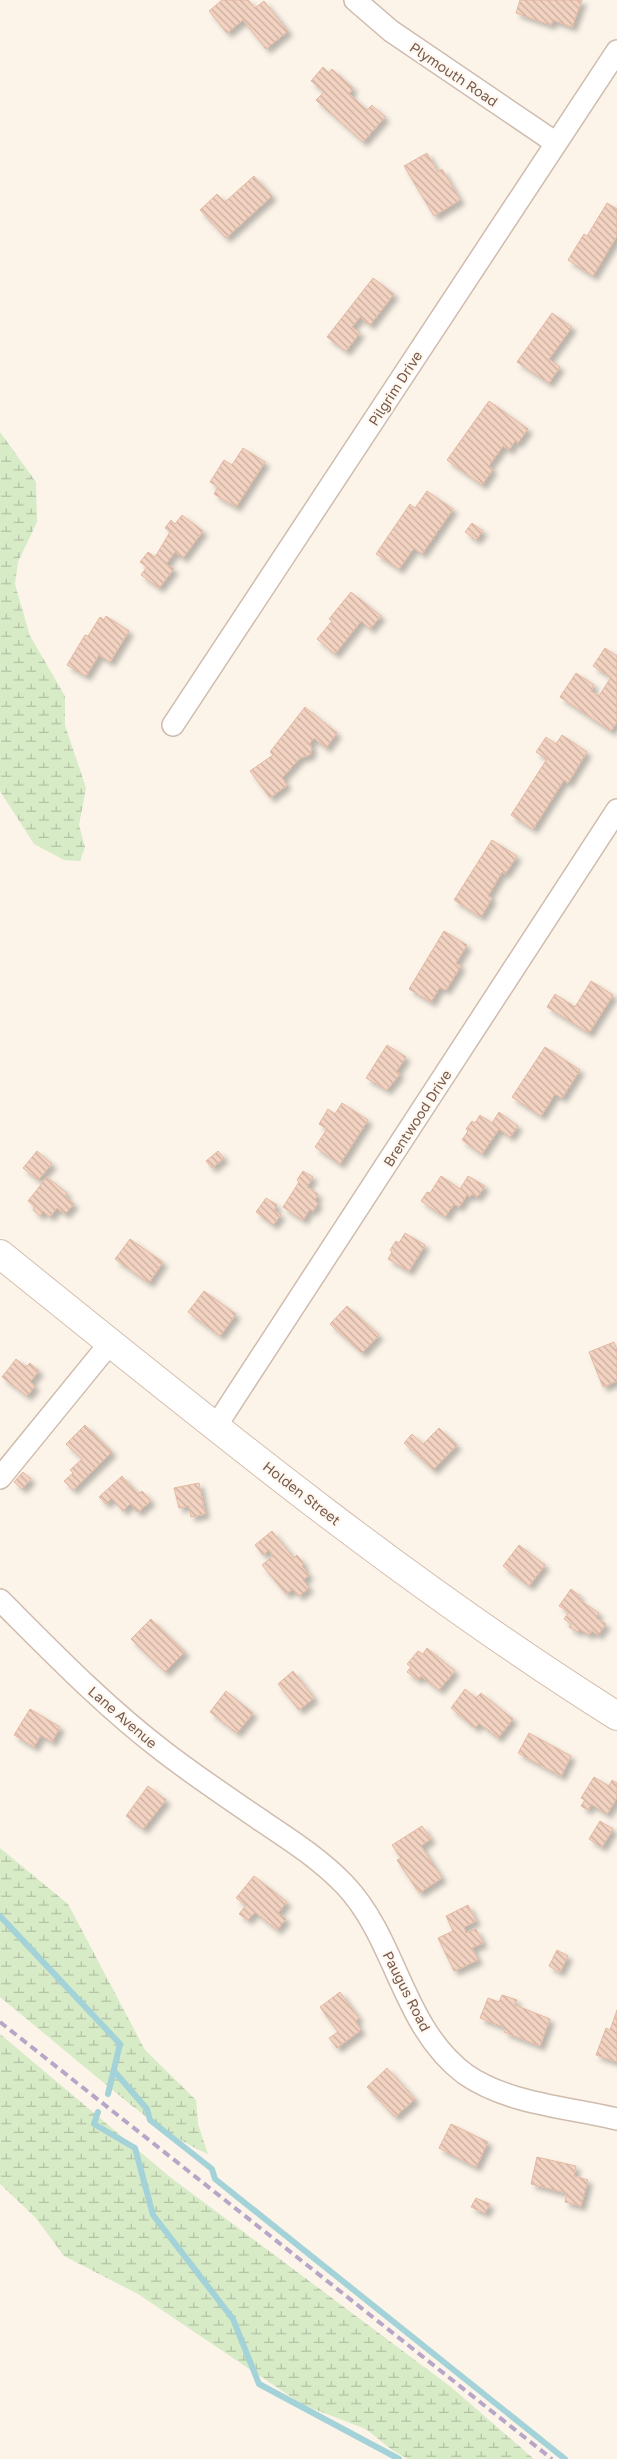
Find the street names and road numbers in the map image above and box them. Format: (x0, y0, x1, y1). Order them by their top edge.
street label: Plymouth Road (407, 38, 501, 110)
street label: Pilgrim Drive (365, 347, 425, 429)
street label: Brentwood Drive (379, 1066, 455, 1170)
street label: Holden Street (260, 1457, 344, 1529)
street label: Lane Avenue (85, 1682, 161, 1752)
street label: Paugus Road (380, 1948, 434, 2034)

